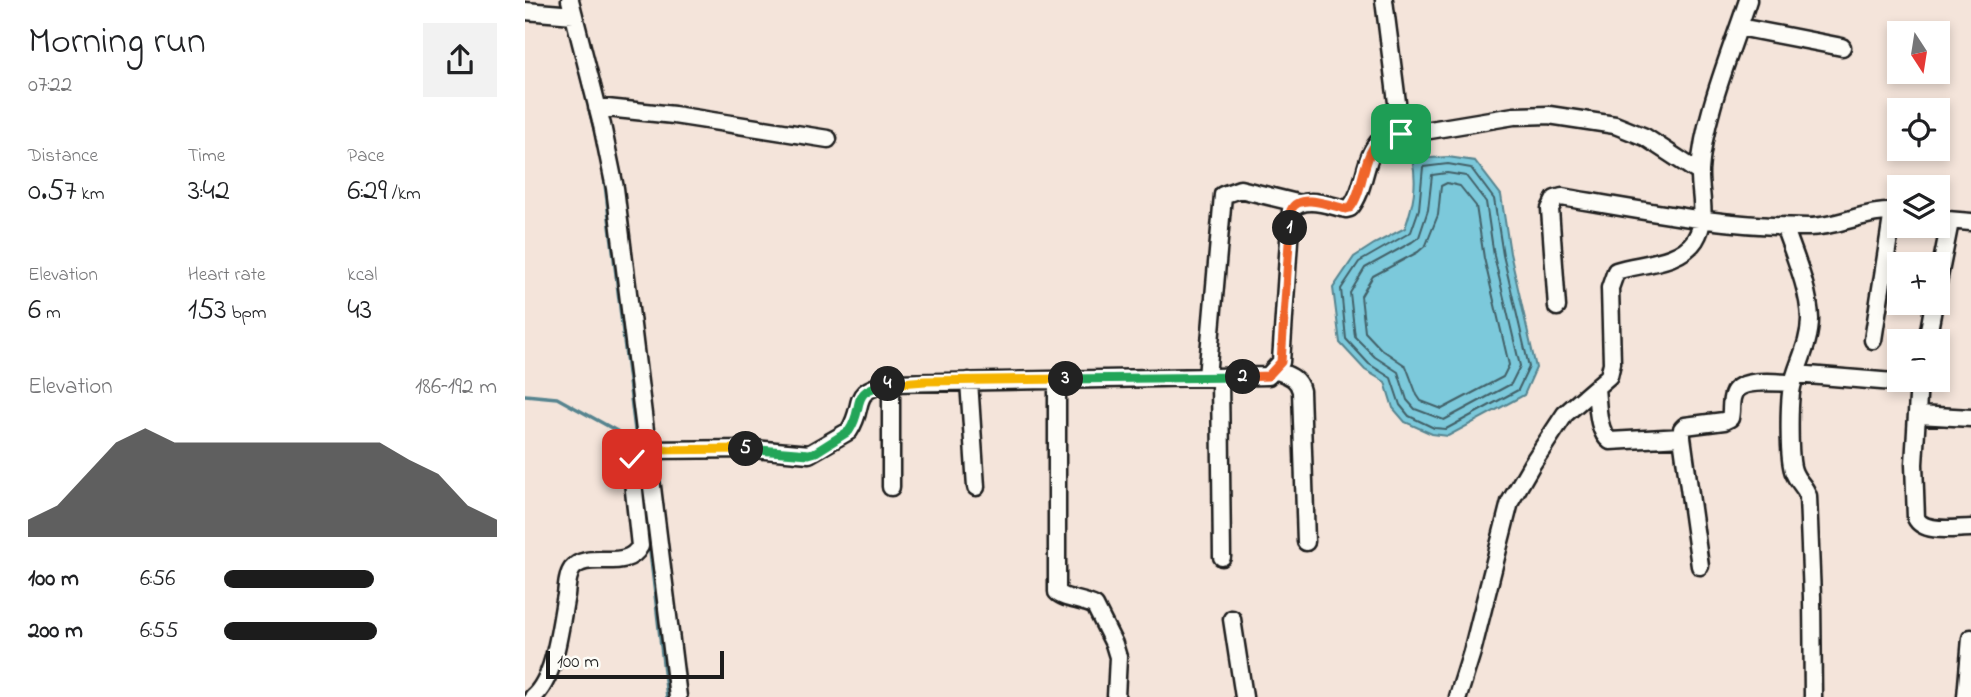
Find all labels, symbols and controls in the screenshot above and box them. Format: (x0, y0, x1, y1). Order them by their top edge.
text: Morning run (28, 15, 206, 71)
north arrow (1887, 21, 1949, 84)
map controls (1887, 21, 1950, 392)
button: share (423, 23, 497, 97)
text: 07:22 (28, 69, 72, 102)
button: locate (1887, 98, 1950, 161)
pin (1371, 104, 1431, 164)
icon: arrive (1382, 115, 1420, 153)
text: Distance (28, 143, 98, 170)
text: Time (188, 143, 225, 170)
text: Pace (347, 143, 384, 170)
text: 0.57 (28, 170, 77, 214)
text: 3:42 (188, 170, 230, 214)
text: 6:29 (347, 170, 387, 214)
button: layers (1887, 175, 1950, 238)
text: km (77, 181, 104, 208)
text: /km (387, 181, 421, 208)
pin: 1 (1273, 210, 1307, 246)
text: 1 (1286, 214, 1293, 241)
button: + (1887, 252, 1950, 315)
text: Elevation (28, 262, 98, 289)
text: Heart rate (188, 262, 266, 289)
text: kcal (347, 262, 378, 289)
text: 6 (28, 289, 41, 333)
text: 153 (188, 289, 227, 333)
text: 43 (347, 289, 372, 333)
text: m (41, 300, 61, 327)
text: bpm (227, 300, 267, 327)
button: − (1887, 329, 1950, 392)
pin: 2 (1225, 360, 1261, 394)
pin: 3 (1049, 362, 1083, 396)
text: 2 (1238, 363, 1247, 390)
text: 3 (1062, 365, 1069, 392)
pin: 4 (871, 366, 905, 402)
text: 4 (884, 370, 891, 397)
text: Elevation (28, 371, 113, 404)
text: 186–192 m (415, 371, 497, 404)
pin (602, 429, 662, 489)
pin: 5 (729, 432, 763, 466)
text: 5 (740, 435, 751, 462)
icon: check (613, 440, 651, 478)
text: 100 m (28, 563, 79, 596)
text: 6:56 (140, 563, 175, 596)
text: 200 m (28, 615, 83, 648)
text: 6:55 (140, 615, 178, 648)
scale bar (546, 648, 725, 680)
text: 100 m (557, 649, 599, 676)

